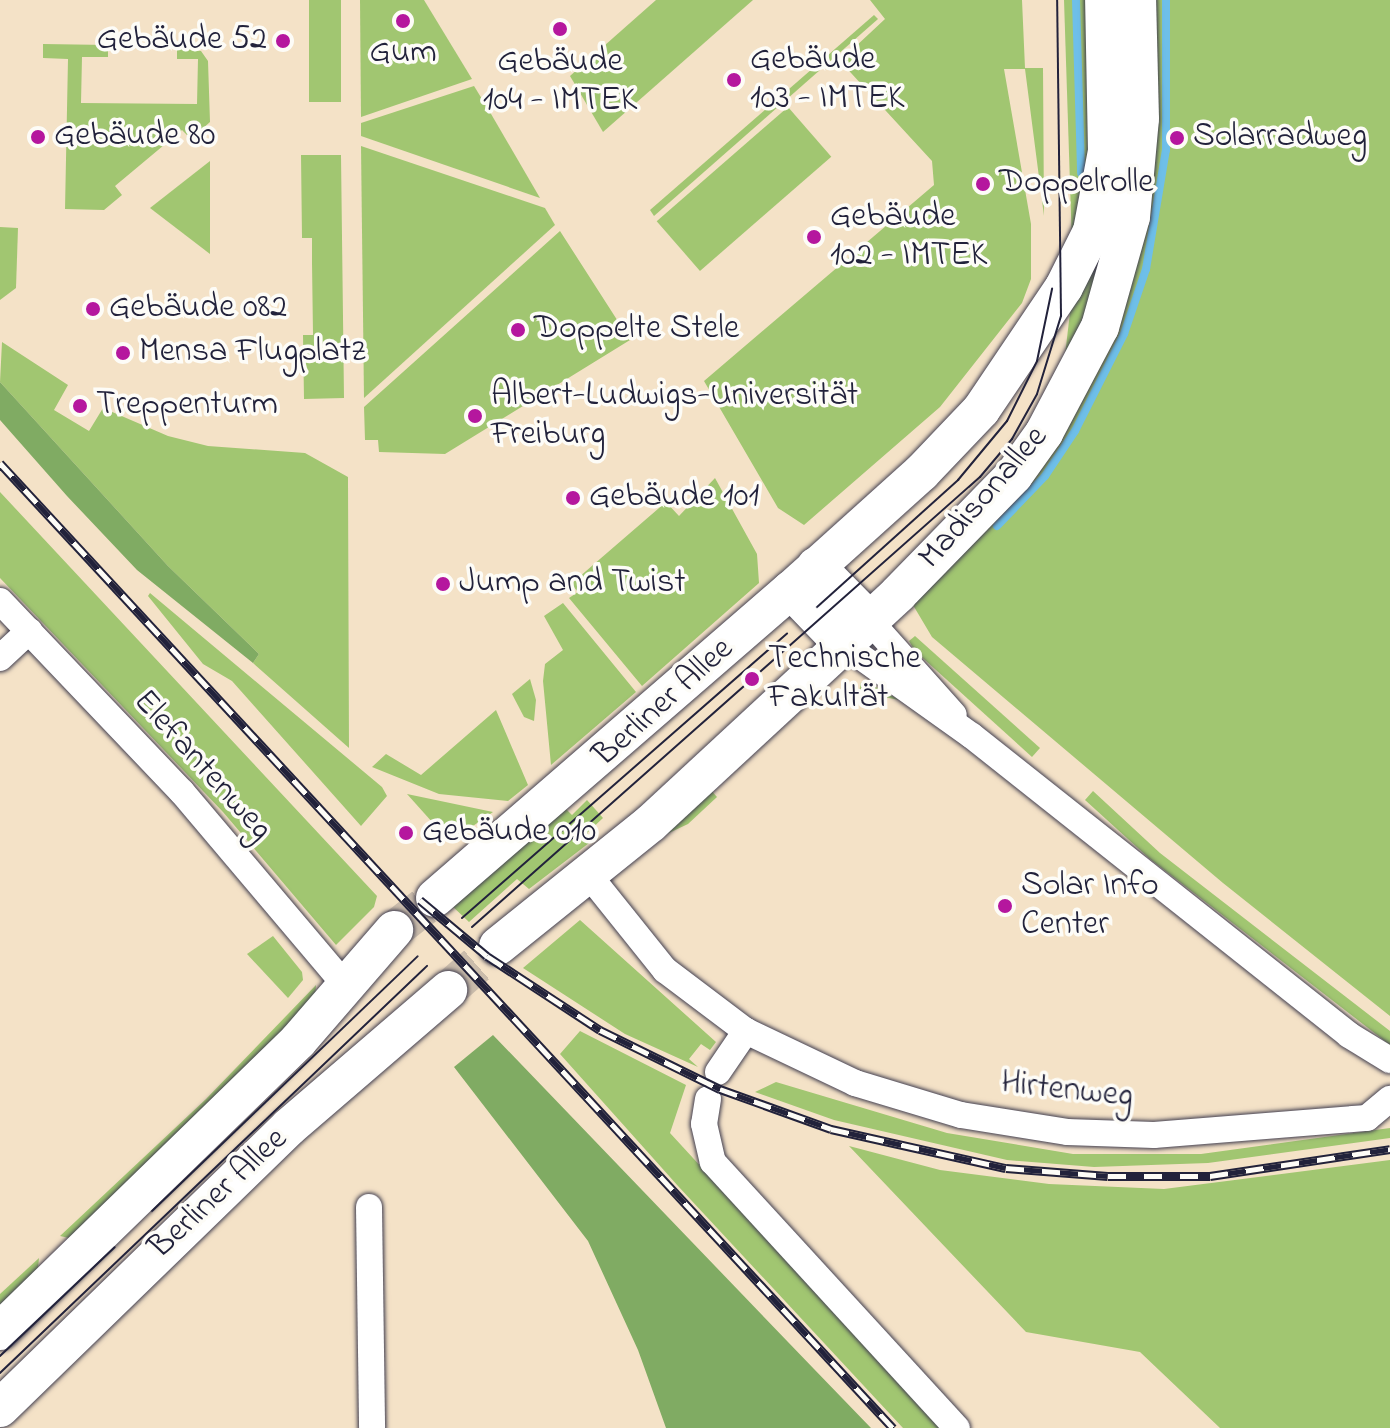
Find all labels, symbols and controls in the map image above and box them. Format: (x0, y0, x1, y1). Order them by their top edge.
marker: Gum (394, 12, 412, 30)
marker: Gebäude 104 - IMTEK (551, 20, 569, 38)
place label: Gebäude 52 (97, 21, 267, 61)
marker: Gebäude 52 (274, 32, 292, 50)
place label: Gum (369, 34, 437, 74)
place label: Gebäude 103 - IMTEK (750, 40, 904, 120)
place label: Gebäude 104 - IMTEK (483, 42, 637, 122)
marker: Gebäude 103 - IMTEK (725, 71, 743, 89)
place label: Gebäude 80 (54, 117, 215, 157)
place label: Solarradweg (1193, 118, 1367, 158)
marker: Gebäude 80 (29, 128, 47, 146)
marker: Solarradweg (1168, 129, 1186, 147)
place label: Doppelrolle (999, 164, 1153, 204)
marker: Doppelrolle (974, 175, 992, 193)
place label: Gebäude 102 - IMTEK (830, 197, 987, 276)
marker: Gebäude 102 - IMTEK (805, 228, 823, 246)
place label: Gebäude 082 (109, 289, 287, 329)
marker: Gebäude 082 (84, 300, 102, 318)
place label: Doppelte Stele (534, 310, 739, 350)
marker: Doppelte Stele (509, 321, 527, 339)
place label: Mensa Flugplatz (139, 333, 365, 373)
marker: Mensa Flugplatz (114, 344, 132, 362)
place label: Albert-Ludwigs-Universität Freiburg (491, 376, 858, 456)
place label: Treppenturm (96, 386, 278, 426)
marker: Treppenturm (71, 397, 89, 415)
marker: Albert-Ludwigs-Universität Freiburg (466, 407, 484, 425)
street label: Madisonallee (911, 418, 1057, 578)
place label: Gebäude 101 (589, 478, 759, 518)
marker: Gebäude 101 (564, 489, 582, 507)
place label: Jump and Twist (459, 564, 686, 604)
marker: Jump and Twist (434, 575, 452, 593)
street label: Berliner Allee (586, 630, 742, 776)
place label: Technische Fakultät (768, 639, 921, 718)
marker: Technische Fakultät (743, 670, 761, 688)
street label: Elefantenweg (124, 682, 280, 850)
place label: Gebäude 010 (422, 813, 596, 853)
marker: Gebäude 010 (397, 824, 415, 842)
place label: Solar Info Center (1021, 866, 1159, 946)
marker: Solar Info Center (996, 897, 1014, 915)
street label: Hirtenweg (999, 1064, 1135, 1118)
street label: Berliner Allee (141, 1120, 297, 1268)

